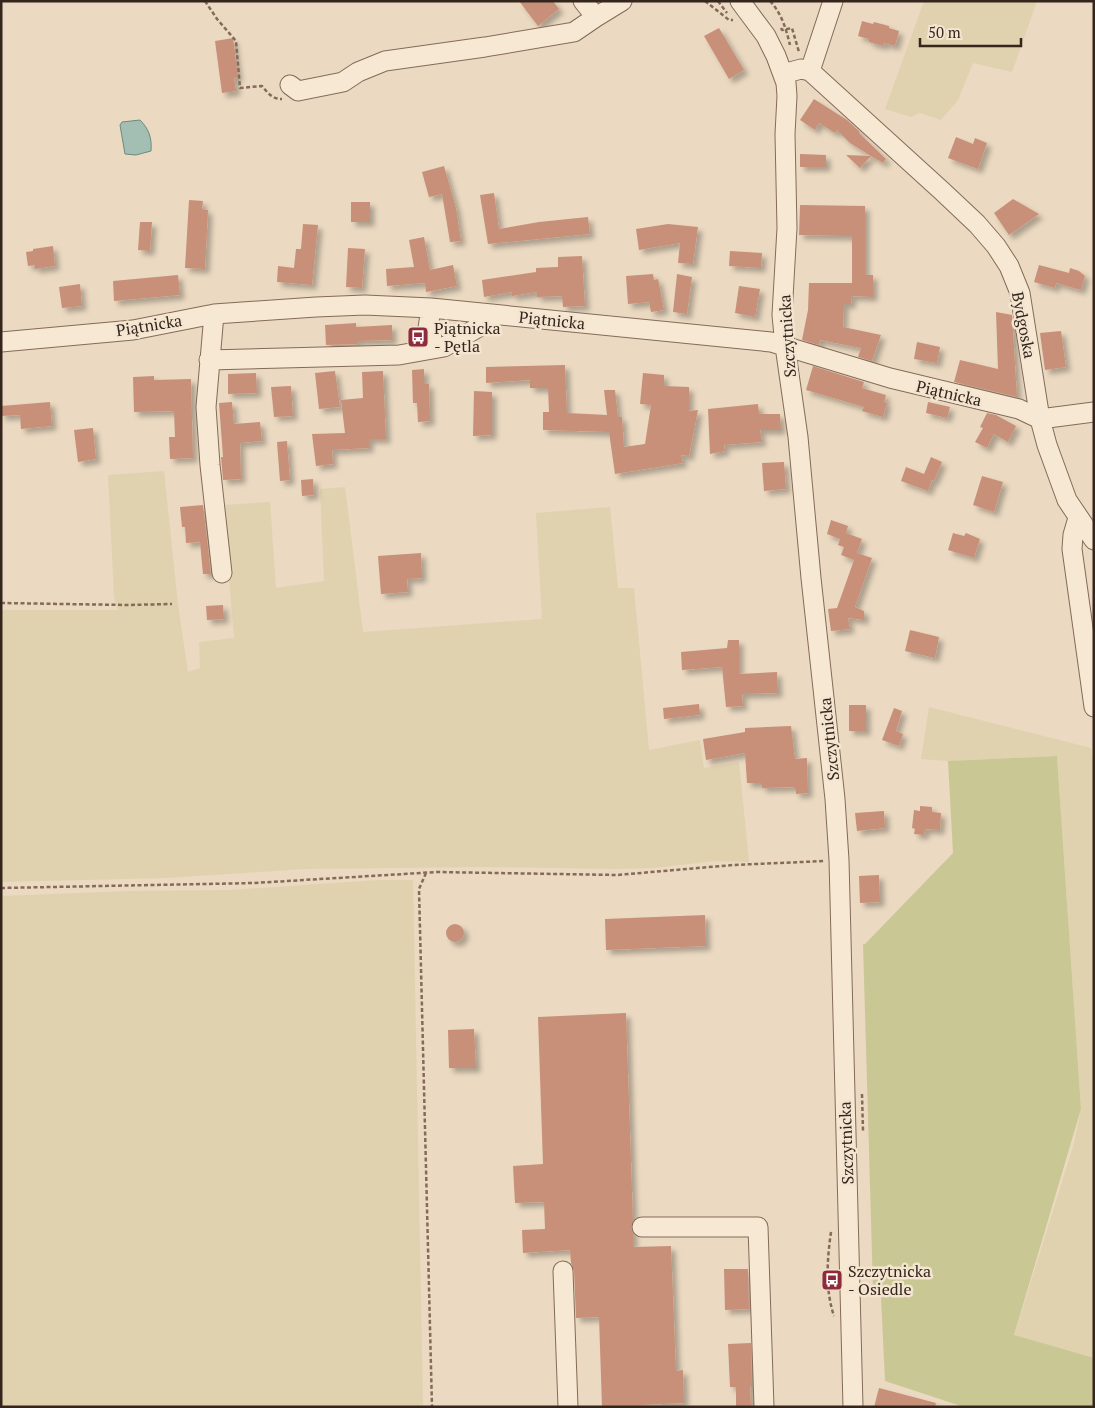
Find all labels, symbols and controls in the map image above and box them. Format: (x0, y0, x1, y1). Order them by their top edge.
scale bar (920, 15, 1021, 47)
text: 50 m (928, 22, 961, 42)
street label: Bydgoska (1007, 290, 1041, 360)
street label: Szczytnicka (773, 294, 801, 378)
street label: Piątnicka (518, 306, 586, 334)
street label: Piątnicka (114, 309, 184, 341)
place label: Piątnicka - Pętla (434, 317, 500, 357)
bus stop icon: Piątnicka - Pętla (406, 325, 430, 349)
street label: Piątnicka (914, 375, 984, 411)
street label: Szczytnicka (814, 697, 844, 781)
street label: Szczytnicka (834, 1101, 858, 1185)
place label: Szczytnicka - Osiedle (848, 1260, 931, 1300)
bus stop icon: Szczytnicka - Osiedle (820, 1268, 844, 1292)

